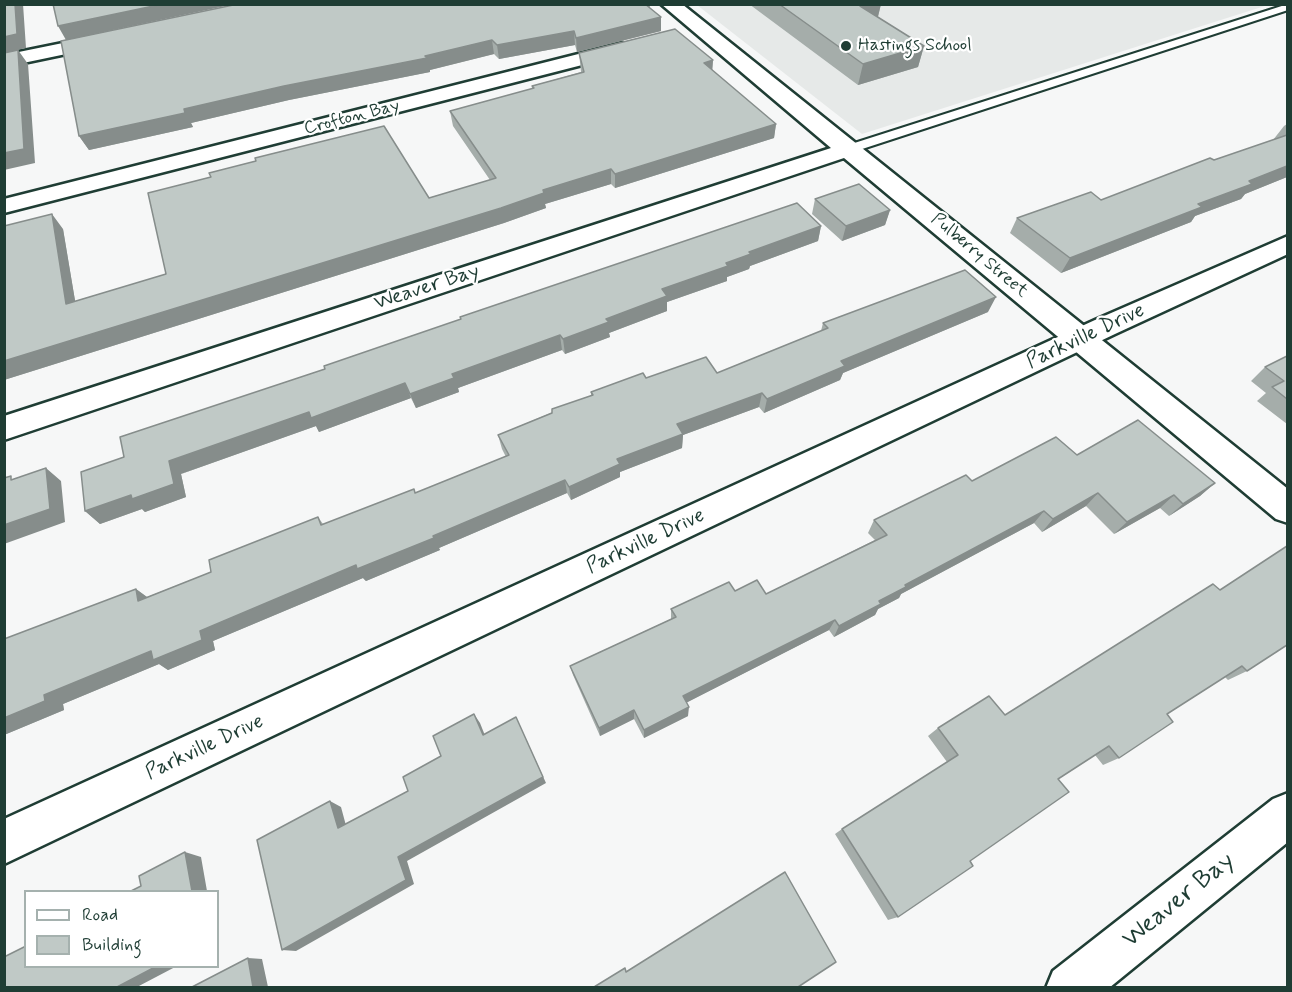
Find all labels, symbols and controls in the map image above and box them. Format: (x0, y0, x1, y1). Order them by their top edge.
place label: Hastings School (858, 35, 972, 57)
marker: Hastings School (839, 39, 853, 53)
street label: Crofton Bay (302, 96, 402, 140)
street label: Pulberry Street (926, 209, 1032, 303)
street label: Weaver Bay (371, 259, 483, 317)
street label: Parkville Drive (1023, 299, 1149, 375)
street label: Parkville Drive (583, 504, 709, 580)
street label: Parkville Drive (142, 710, 268, 786)
street label: Weaver Bay (1117, 846, 1241, 956)
legend (24, 890, 219, 968)
text: Road (82, 903, 118, 927)
text: Building (82, 933, 142, 957)

